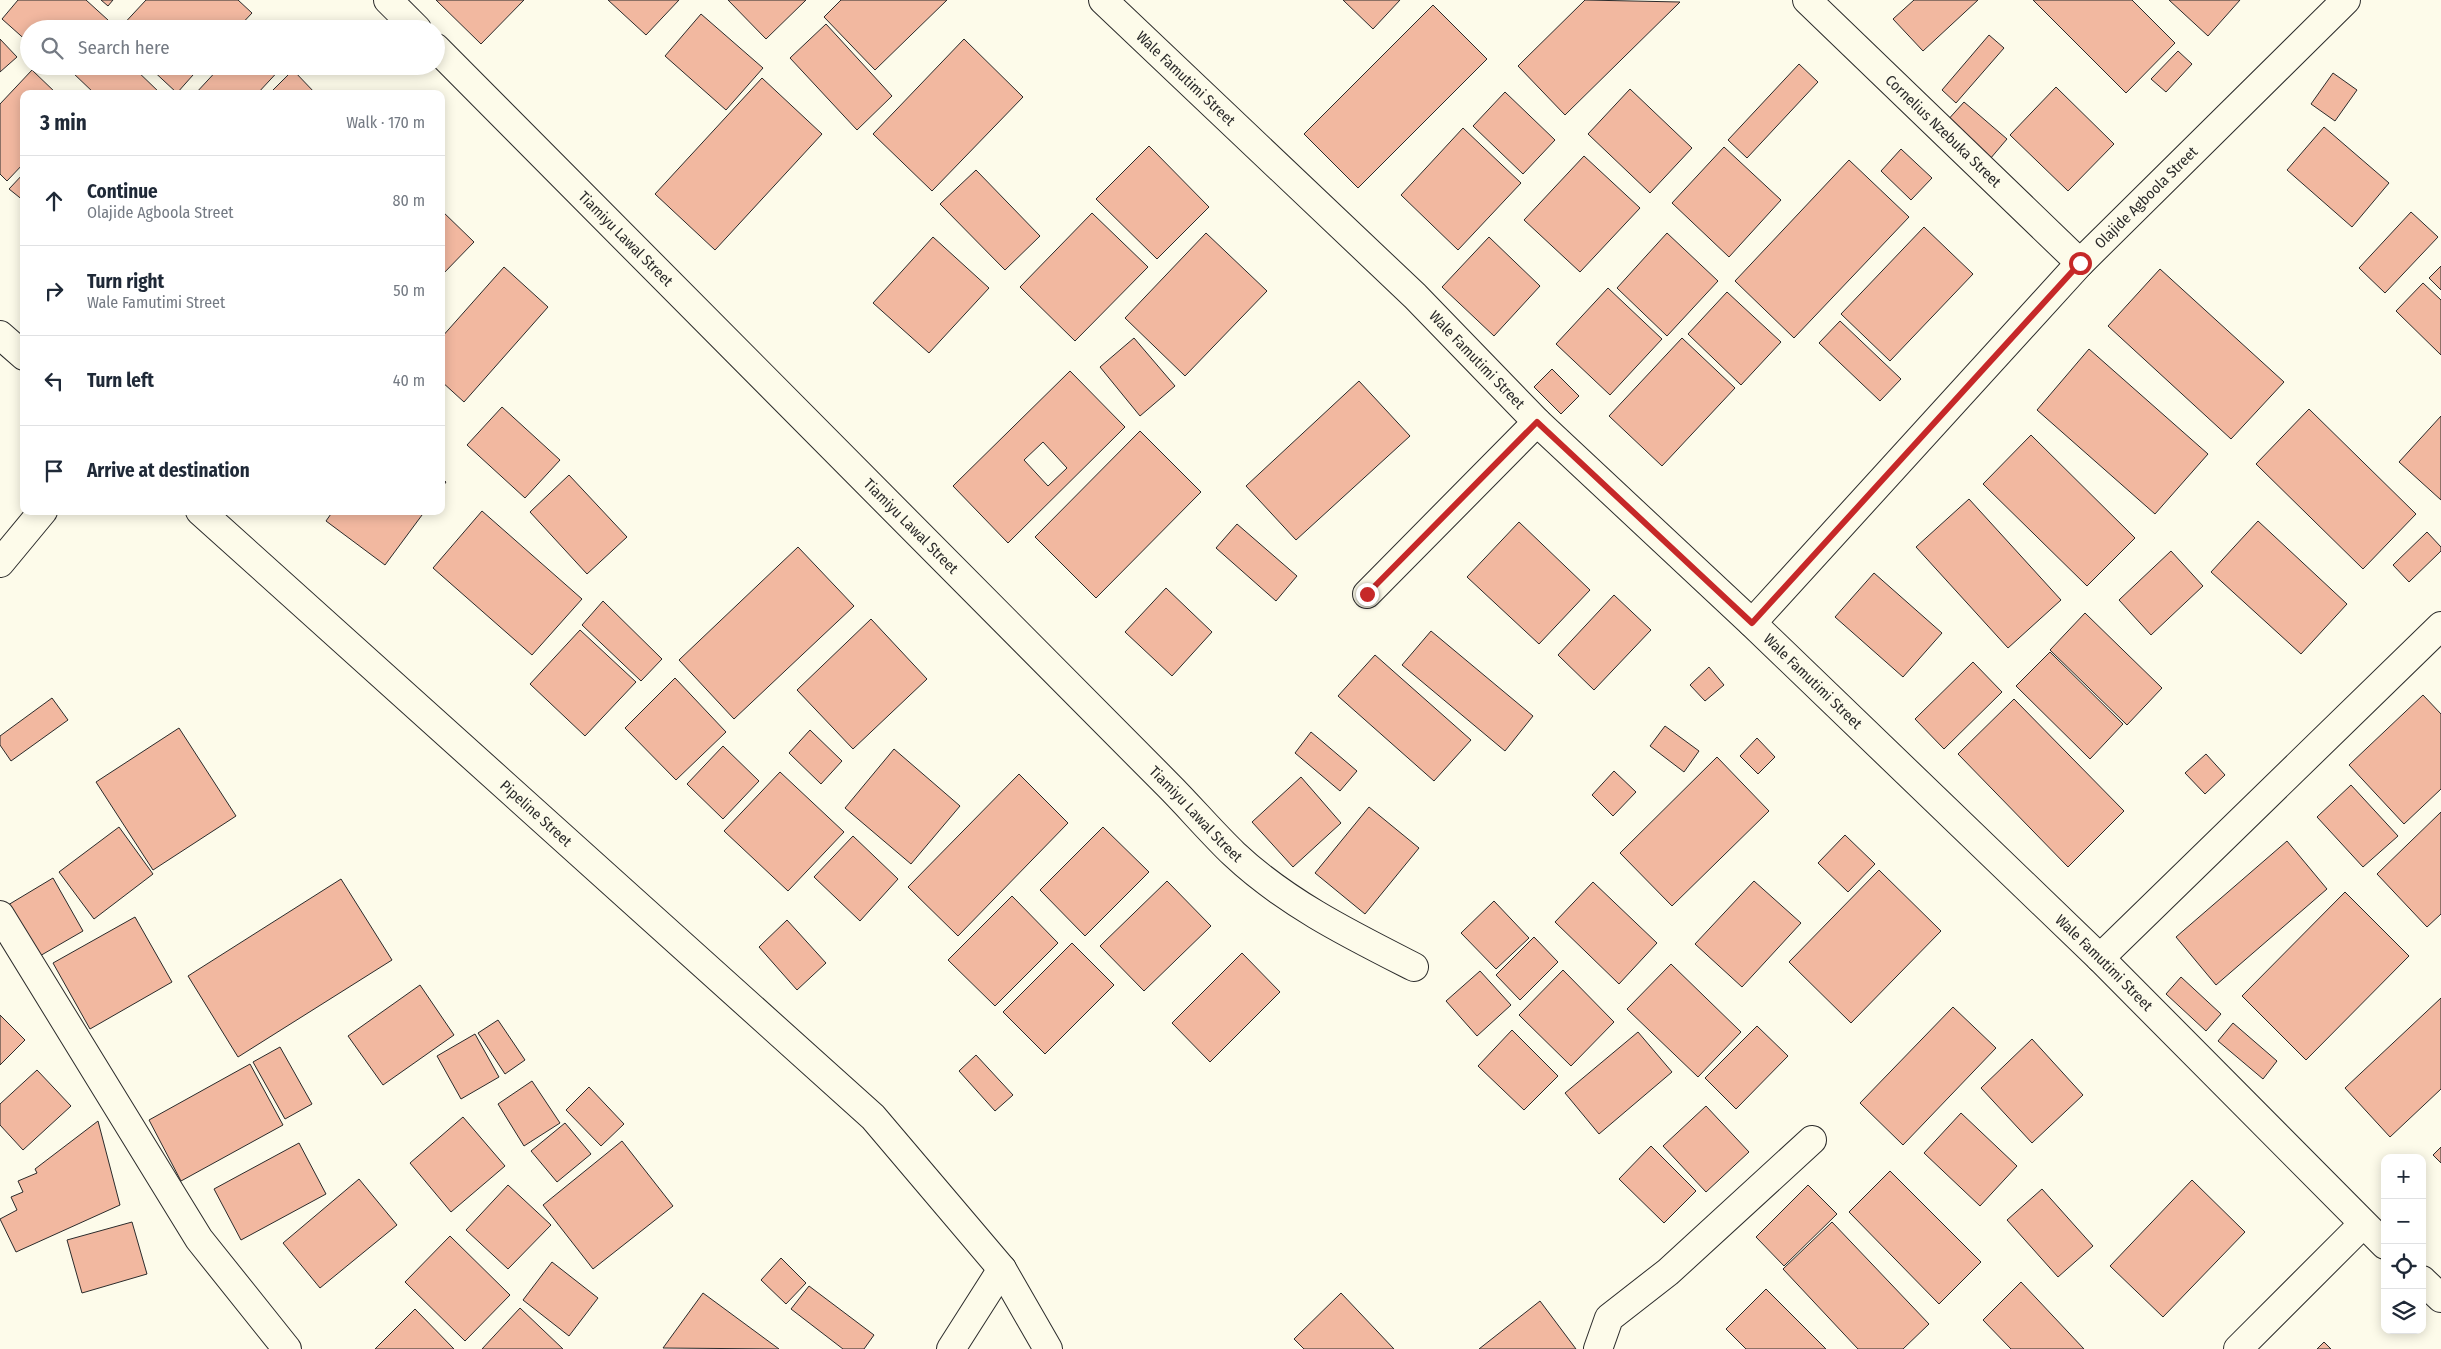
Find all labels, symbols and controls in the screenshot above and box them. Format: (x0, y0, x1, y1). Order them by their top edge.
search box (20, 20, 445, 75)
street label: Wale Famutimi Street (1132, 27, 1239, 130)
icon: search (38, 34, 66, 62)
text: Search here (78, 36, 170, 59)
street label: Cornelius Nzebuka Street (1881, 71, 2005, 191)
text: 3 min (40, 110, 87, 136)
text: Walk · 170 m (346, 113, 425, 132)
street label: Olajide Agboola Street (2091, 143, 2201, 252)
text: Continue (87, 180, 158, 203)
icon: ahead (40, 187, 68, 215)
street label: Tiamiyu Lawal Street (575, 188, 677, 290)
text: 80 m (393, 191, 425, 210)
text: Olajide Agboola Street (87, 203, 234, 222)
route start (2069, 252, 2092, 275)
text: Turn right (87, 270, 164, 293)
icon: right (40, 277, 68, 305)
text: 50 m (393, 281, 425, 300)
text: Wale Famutimi Street (87, 293, 225, 312)
street label: Wale Famutimi Street (1425, 307, 1529, 413)
icon: left (40, 367, 68, 395)
text: Turn left (87, 369, 154, 392)
text: 40 m (393, 371, 425, 390)
icon: arrive (40, 457, 68, 485)
text: Arrive at destination (87, 459, 250, 482)
street label: Tiamiyu Lawal Street (860, 475, 962, 578)
route end (1356, 583, 1379, 606)
street label: Wale Famutimi Street (1760, 630, 1866, 733)
street label: Tiamiyu Lawal Street (1145, 762, 1246, 866)
street label: Pipeline Street (496, 776, 576, 851)
street label: Wale Famutimi Street (2051, 911, 2157, 1015)
map controls (2381, 1154, 2426, 1334)
button: + (2381, 1154, 2426, 1199)
button: − (2381, 1199, 2426, 1244)
button: locate (2381, 1244, 2426, 1289)
button: layers (2381, 1289, 2426, 1334)

